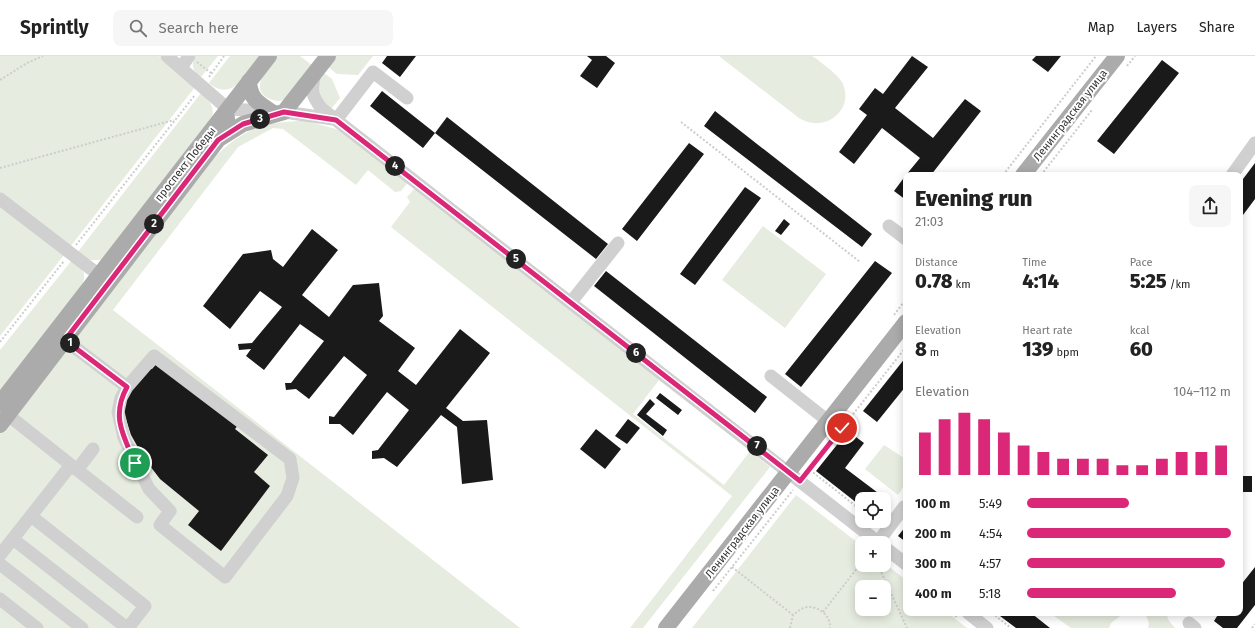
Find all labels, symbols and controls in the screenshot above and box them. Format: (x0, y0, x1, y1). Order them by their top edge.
search box (113, 10, 393, 46)
text: Sprintly (20, 16, 89, 39)
icon: search (127, 17, 149, 39)
text: Search here (159, 19, 239, 37)
text: Map (1088, 19, 1114, 36)
text: Layers (1136, 19, 1177, 36)
text: Share (1199, 19, 1235, 36)
street label: Ленинградская улица (1031, 67, 1110, 164)
pin: 3 (250, 109, 270, 129)
text: 3 (257, 112, 263, 125)
street label: проспект Победы (152, 124, 219, 204)
pin: 4 (385, 156, 405, 176)
text: 4 (392, 159, 398, 172)
text: Evening run (915, 185, 1032, 212)
button: share (1189, 185, 1231, 227)
pin: 2 (144, 214, 164, 234)
text: 21:03 (915, 214, 943, 229)
text: 2 (151, 217, 157, 230)
pin: 5 (506, 249, 526, 269)
text: 5 (513, 252, 519, 265)
text: Distance (915, 256, 958, 269)
text: Time (1022, 256, 1047, 269)
text: Pace (1130, 256, 1152, 269)
text: 0.78 (915, 269, 953, 293)
text: 4:14 (1022, 269, 1059, 293)
text: 5:25 (1130, 269, 1167, 293)
text: km (953, 278, 971, 291)
text: /km (1167, 278, 1190, 291)
text: Elevation (915, 324, 961, 337)
text: Heart rate (1022, 324, 1072, 337)
text: kcal (1130, 324, 1149, 337)
pin: 1 (60, 333, 80, 353)
text: 1 (67, 336, 73, 349)
text: 8 (915, 337, 927, 361)
text: 139 (1022, 337, 1054, 361)
text: 60 (1130, 337, 1153, 361)
pin: 6 (626, 343, 646, 363)
text: 6 (633, 346, 639, 359)
text: m (927, 346, 939, 359)
text: bpm (1054, 346, 1079, 359)
text: Elevation (915, 384, 969, 399)
text: 104–112 m (1173, 384, 1231, 399)
pin (825, 411, 859, 445)
icon: check (831, 417, 853, 439)
pin: 7 (747, 436, 767, 456)
text: 7 (754, 439, 760, 452)
pin (118, 446, 152, 480)
icon: arrive (124, 452, 146, 474)
street label: Ленинградская улица (703, 484, 782, 581)
map controls (855, 492, 891, 616)
button: locate (855, 492, 891, 528)
text: 100 m (915, 496, 950, 511)
text: 5:49 (979, 496, 1002, 511)
text: 200 m (915, 526, 951, 541)
text: 4:54 (979, 526, 1003, 541)
button: + (855, 536, 891, 572)
text: 300 m (915, 556, 951, 571)
text: 4:57 (979, 556, 1001, 571)
button: − (855, 580, 891, 616)
text: 400 m (915, 586, 952, 601)
text: 5:18 (979, 586, 1001, 601)

